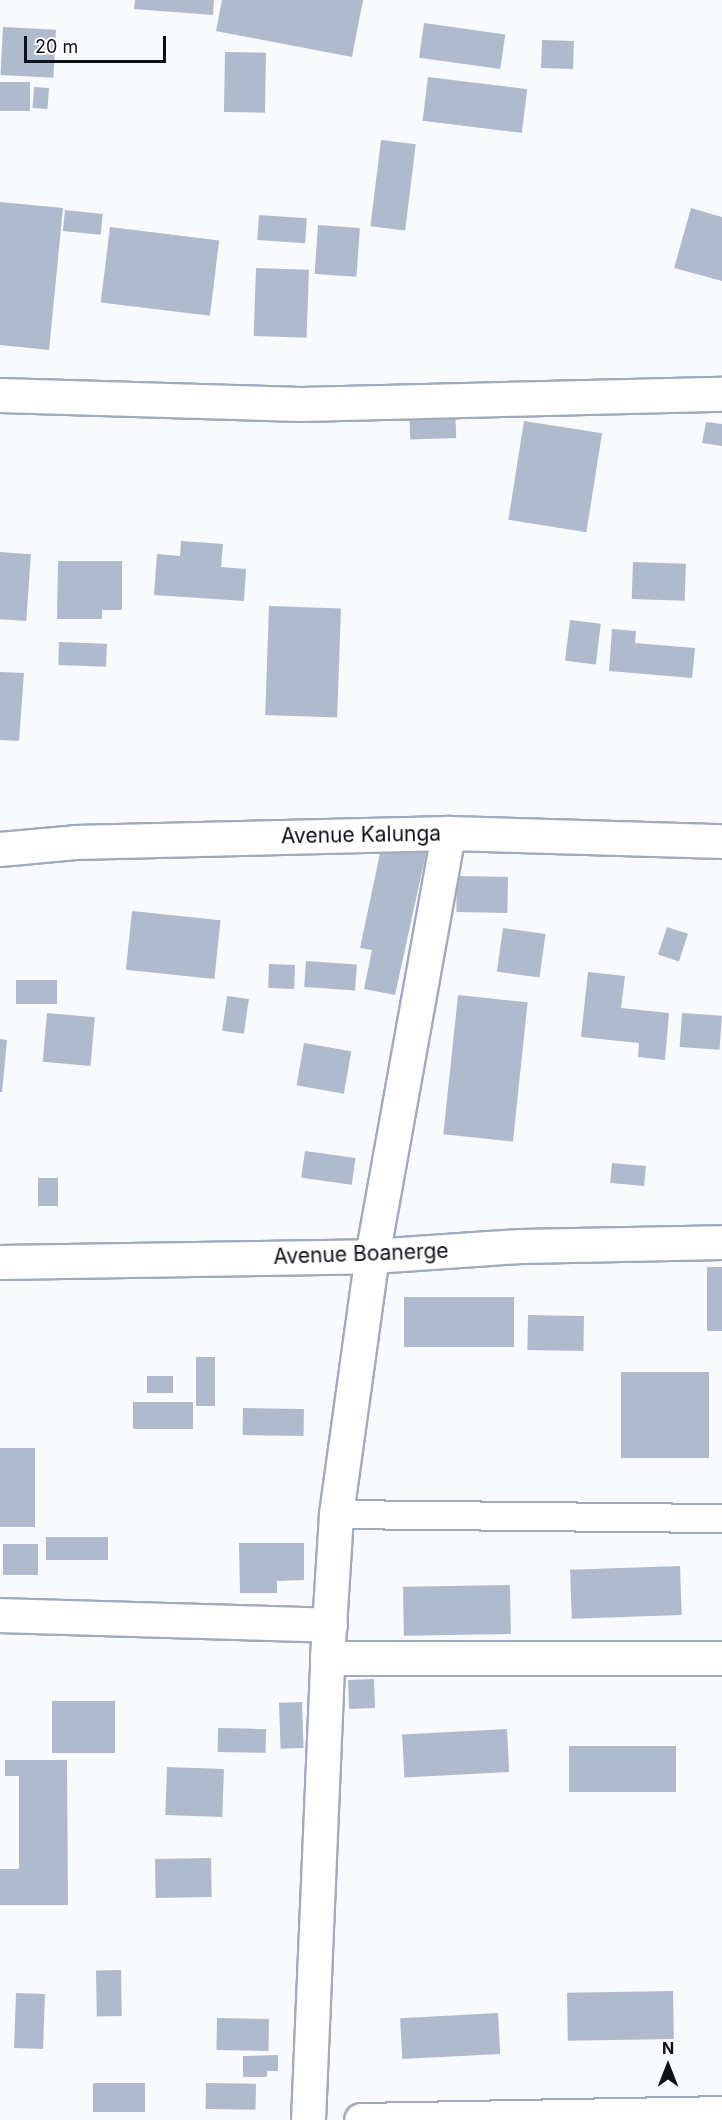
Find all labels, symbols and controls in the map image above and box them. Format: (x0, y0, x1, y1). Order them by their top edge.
scale bar (27, 24, 170, 62)
text: 20 m (35, 36, 78, 57)
street label: Avenue Kalunga (281, 821, 441, 849)
street label: Avenue Boanerge (273, 1238, 449, 1270)
north arrow (638, 2036, 698, 2096)
text: N (662, 2038, 674, 2058)

